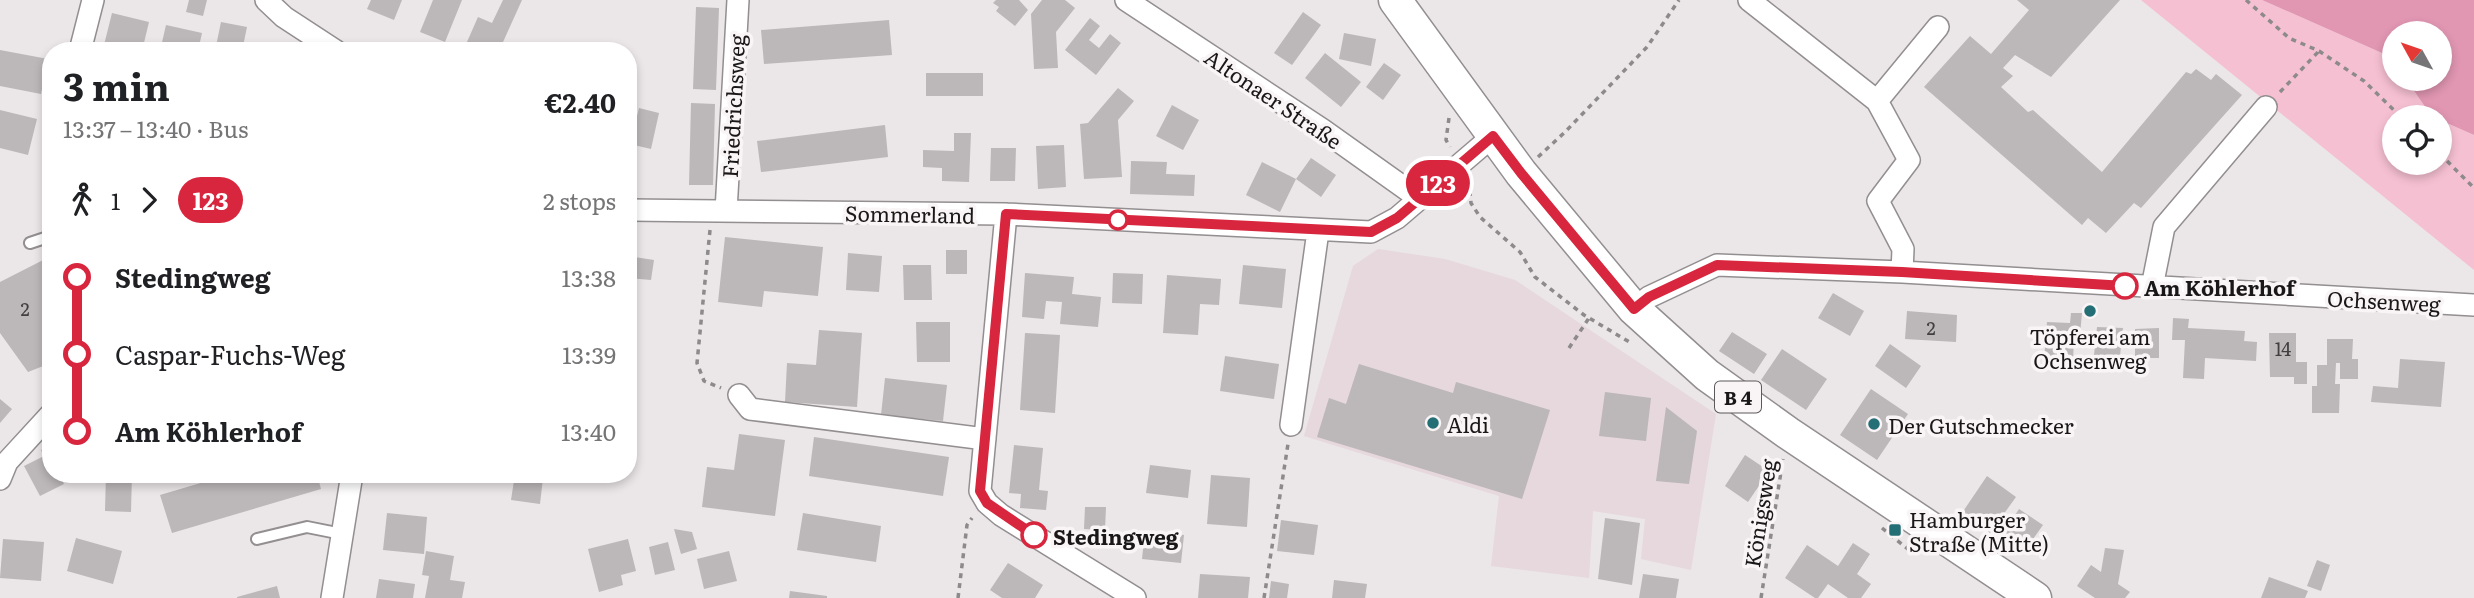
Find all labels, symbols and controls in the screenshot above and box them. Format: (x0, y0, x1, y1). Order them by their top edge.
north arrow (2382, 21, 2452, 91)
map controls (2382, 21, 2452, 175)
street label: Friedrichsweg (713, 33, 751, 179)
street label: Altonaer Straße (1199, 41, 1349, 155)
text: 3 min (63, 56, 170, 113)
text: €2.40 (544, 82, 616, 121)
button: locate (2382, 105, 2452, 175)
text: 13:37 – 13:40 · Bus (63, 111, 248, 145)
line badge: 123 (1398, 160, 1478, 206)
text: 123 (1420, 165, 1456, 200)
icon: walk (63, 181, 101, 219)
icon: forward (130, 181, 168, 219)
text: 123 (192, 182, 229, 217)
text: 1 (111, 183, 120, 217)
text: 2 stops (543, 183, 616, 217)
street label: Sommerland (845, 196, 975, 230)
unlabelled marker (1108, 210, 1128, 230)
text: Stedingweg (115, 257, 270, 296)
text: 13:38 (562, 260, 616, 294)
place label: Am Köhlerhof (2144, 271, 2297, 302)
marker: Am Köhlerhof (2112, 273, 2138, 299)
street label: Ochsenweg (2326, 282, 2442, 318)
house number: 2 (20, 295, 30, 322)
marker: Töpferei am Ochsenweg (2082, 303, 2098, 319)
house number: 2 (1926, 314, 1936, 341)
place label: Töpferei am Ochsenweg (2030, 320, 2150, 375)
text: Caspar-Fuchs-Weg (115, 334, 345, 373)
house number: 14 (2275, 335, 2291, 362)
text: 13:39 (562, 337, 616, 371)
road number: B 4 (1715, 382, 1761, 412)
place label: Aldi (1447, 408, 1489, 439)
place label: Der Gutschmecker (1888, 409, 2074, 440)
text: Am Köhlerhof (115, 411, 302, 450)
text: 13:40 (561, 414, 616, 448)
marker: Aldi (1425, 415, 1441, 431)
marker: Der Gutschmecker (1866, 416, 1882, 432)
street label: Königsweg (1735, 456, 1783, 570)
place label: Hamburger Straße (Mitte) (1909, 503, 2049, 558)
place label: Stedingweg (1053, 520, 1179, 551)
marker: Stedingweg (1021, 522, 1047, 548)
marker: Hamburger Straße (Mitte) (1887, 522, 1903, 538)

